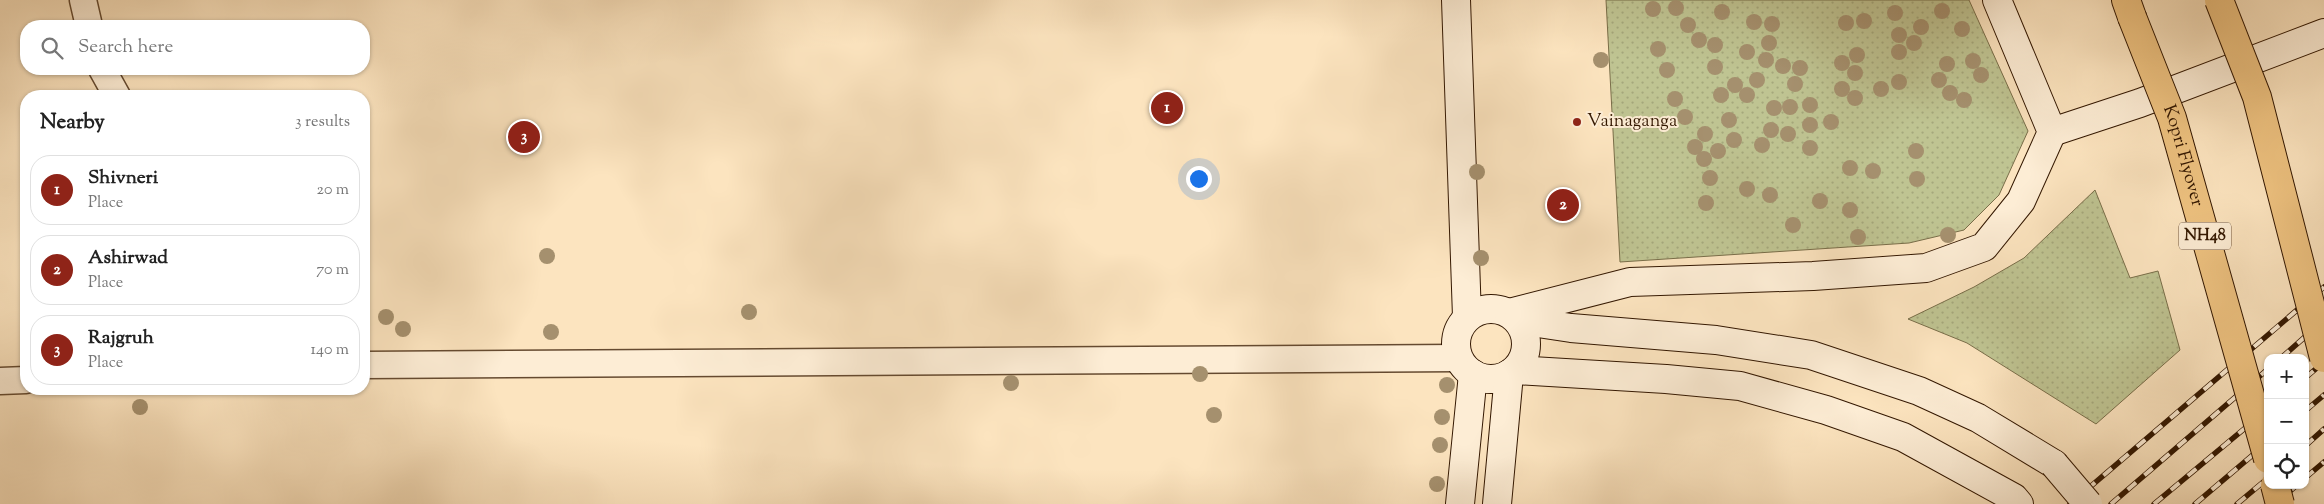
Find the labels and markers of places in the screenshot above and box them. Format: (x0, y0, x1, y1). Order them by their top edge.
pin: 1 (1151, 89, 1183, 127)
place label: Vainaganga (1587, 109, 1677, 135)
marker: Vainaganga (1571, 116, 1583, 128)
pin: 3 (508, 118, 540, 156)
pin: 2 (1547, 186, 1579, 224)

